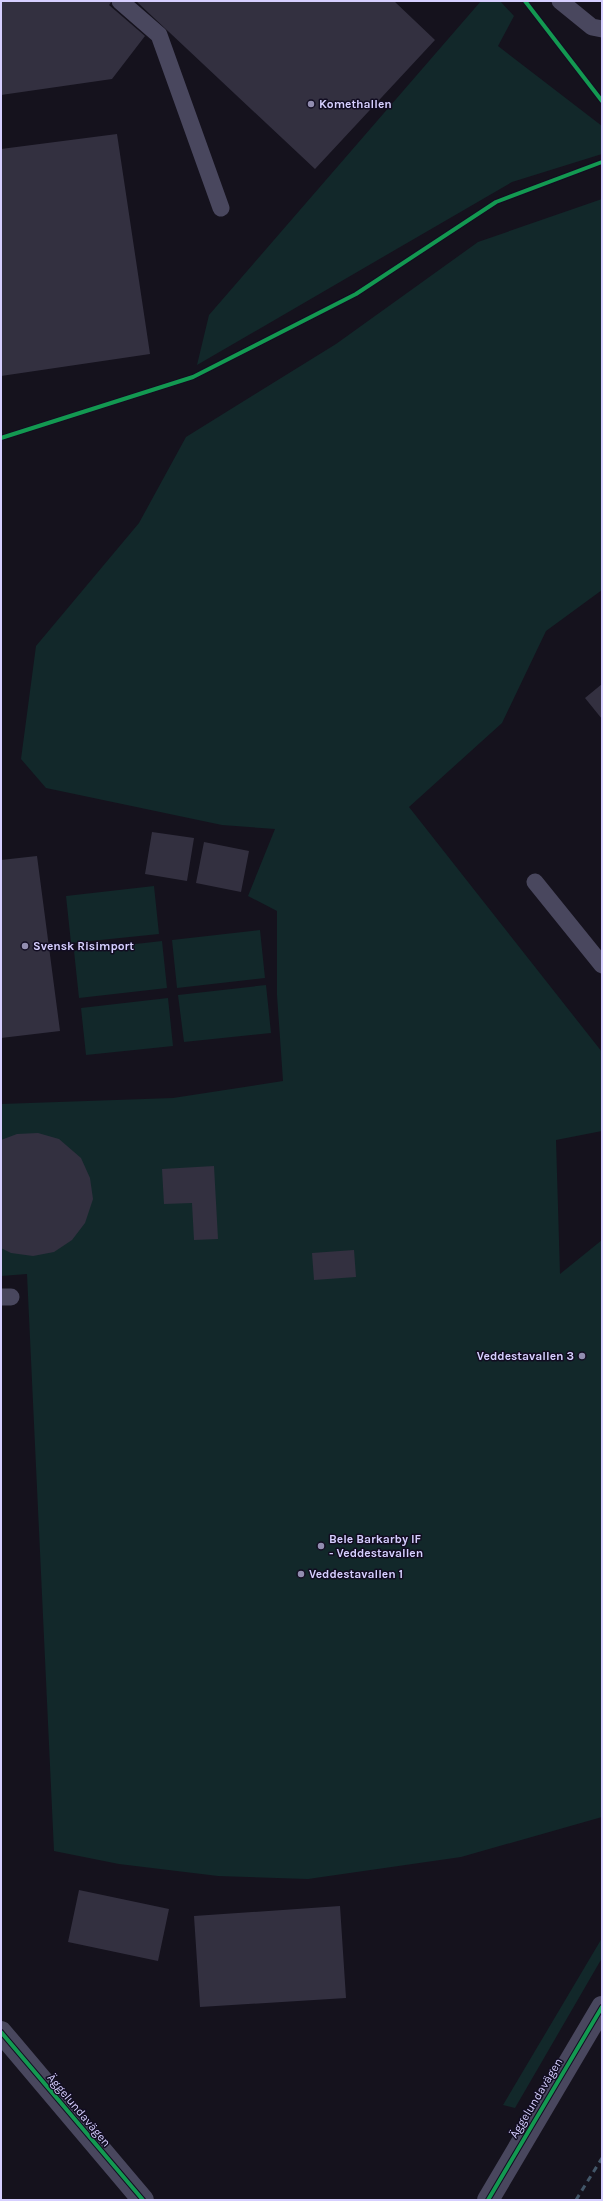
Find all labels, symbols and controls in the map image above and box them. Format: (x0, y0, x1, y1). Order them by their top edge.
place label: Komethallen (319, 97, 392, 111)
marker: Komethallen (306, 99, 316, 109)
place label: Svensk Risimport (33, 939, 134, 953)
marker: Svensk Risimport (20, 941, 30, 951)
place label: Veddestavallen 3 (477, 1349, 574, 1363)
marker: Veddestavallen 3 (577, 1351, 587, 1361)
place label: Bele Barkarby IF - Veddestavallen (329, 1532, 423, 1560)
marker: Bele Barkarby IF - Veddestavallen (316, 1541, 326, 1551)
place label: Veddestavallen 1 (309, 1567, 403, 1581)
marker: Veddestavallen 1 (296, 1569, 306, 1579)
street label: Äggelundavägen (507, 2055, 565, 2141)
street label: Äggelundavägen (44, 2071, 114, 2149)

